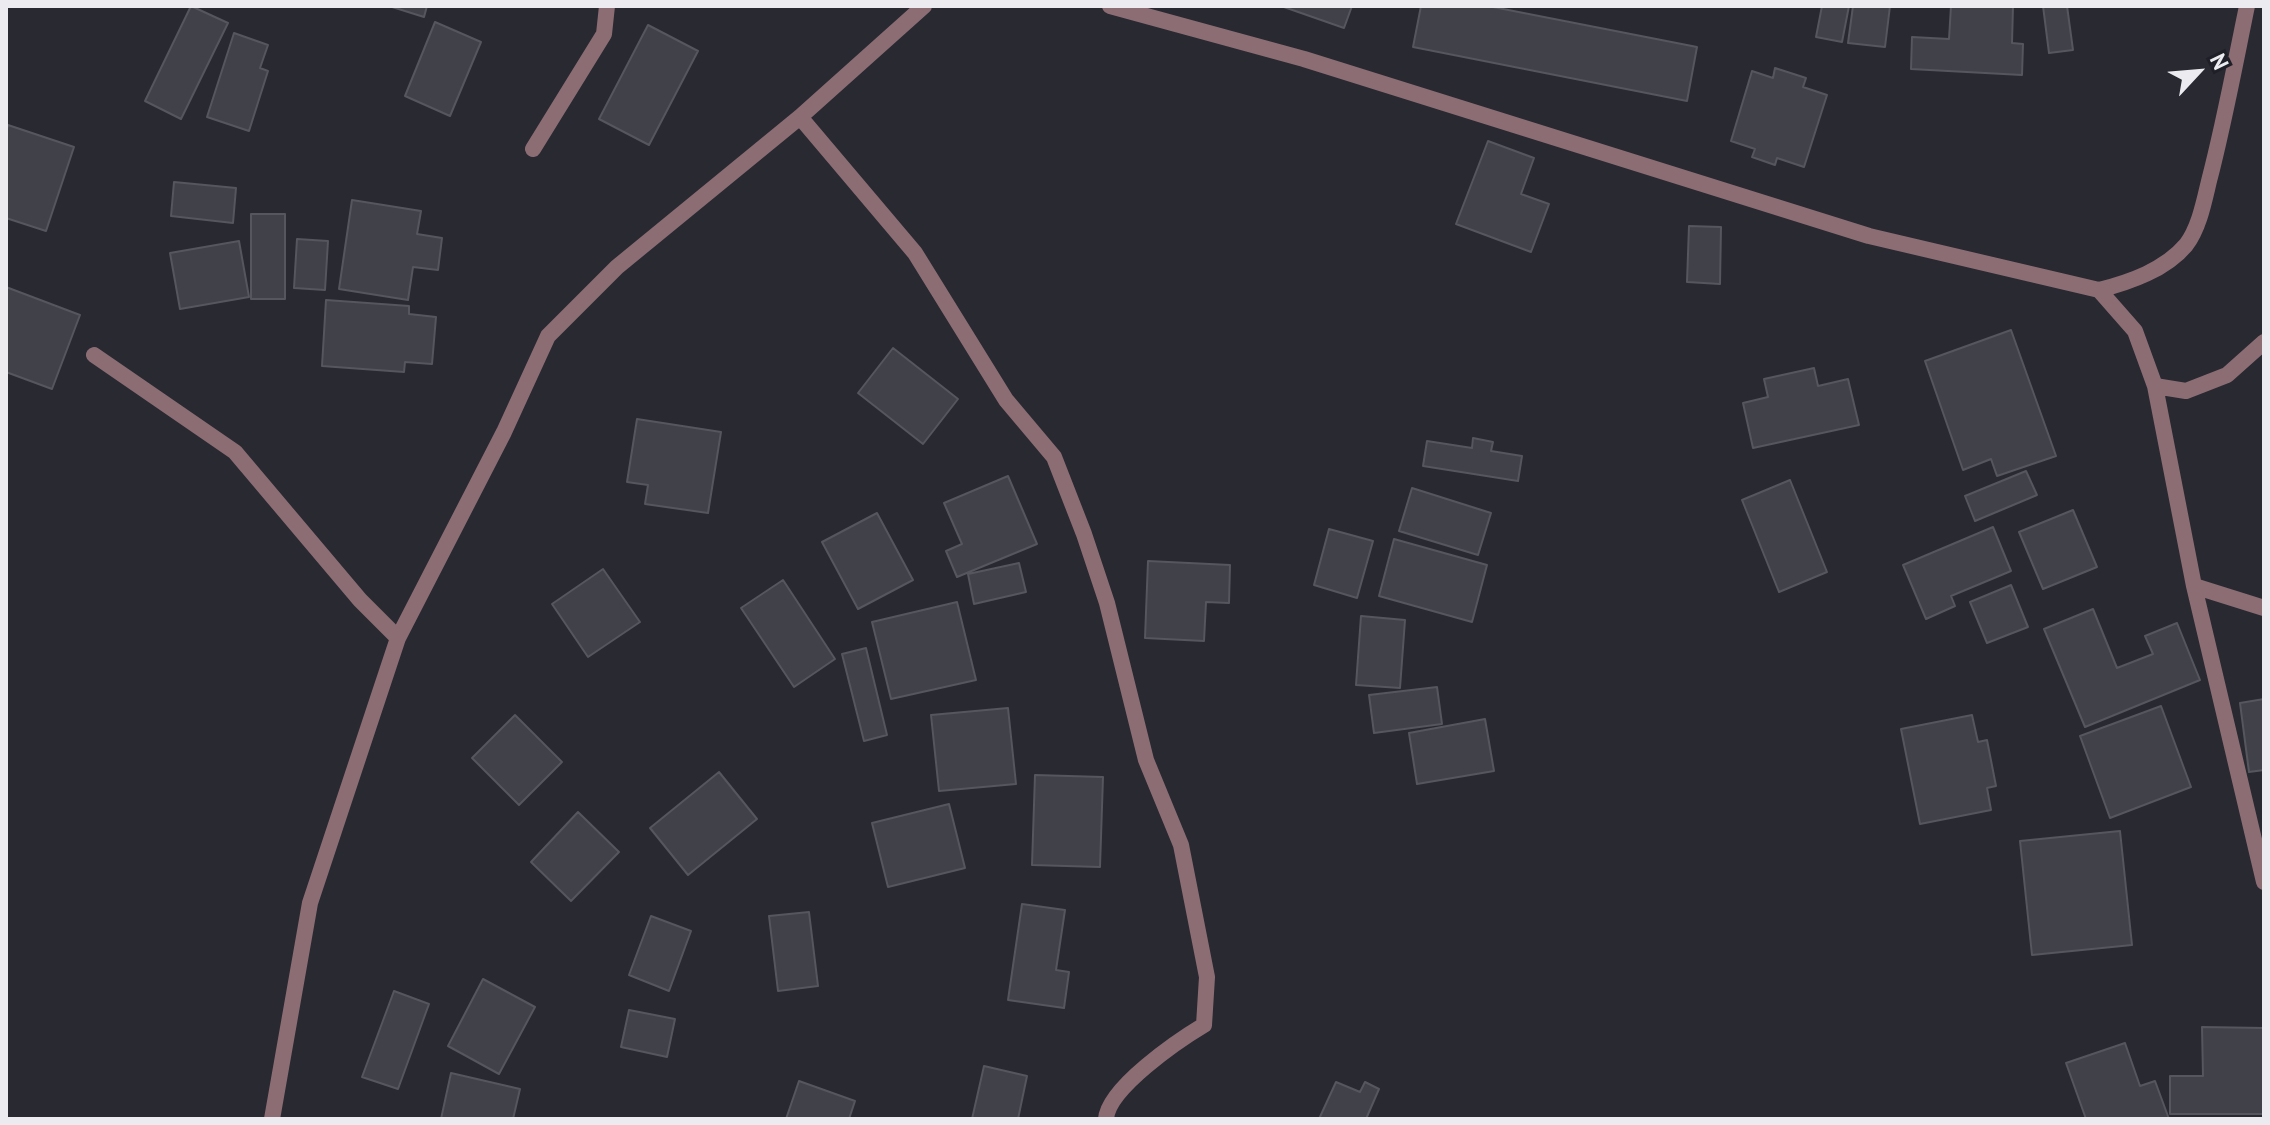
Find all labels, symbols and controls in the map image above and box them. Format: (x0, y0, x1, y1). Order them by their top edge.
north arrow (2158, 32, 2238, 112)
text: N (2204, 49, 2235, 74)

